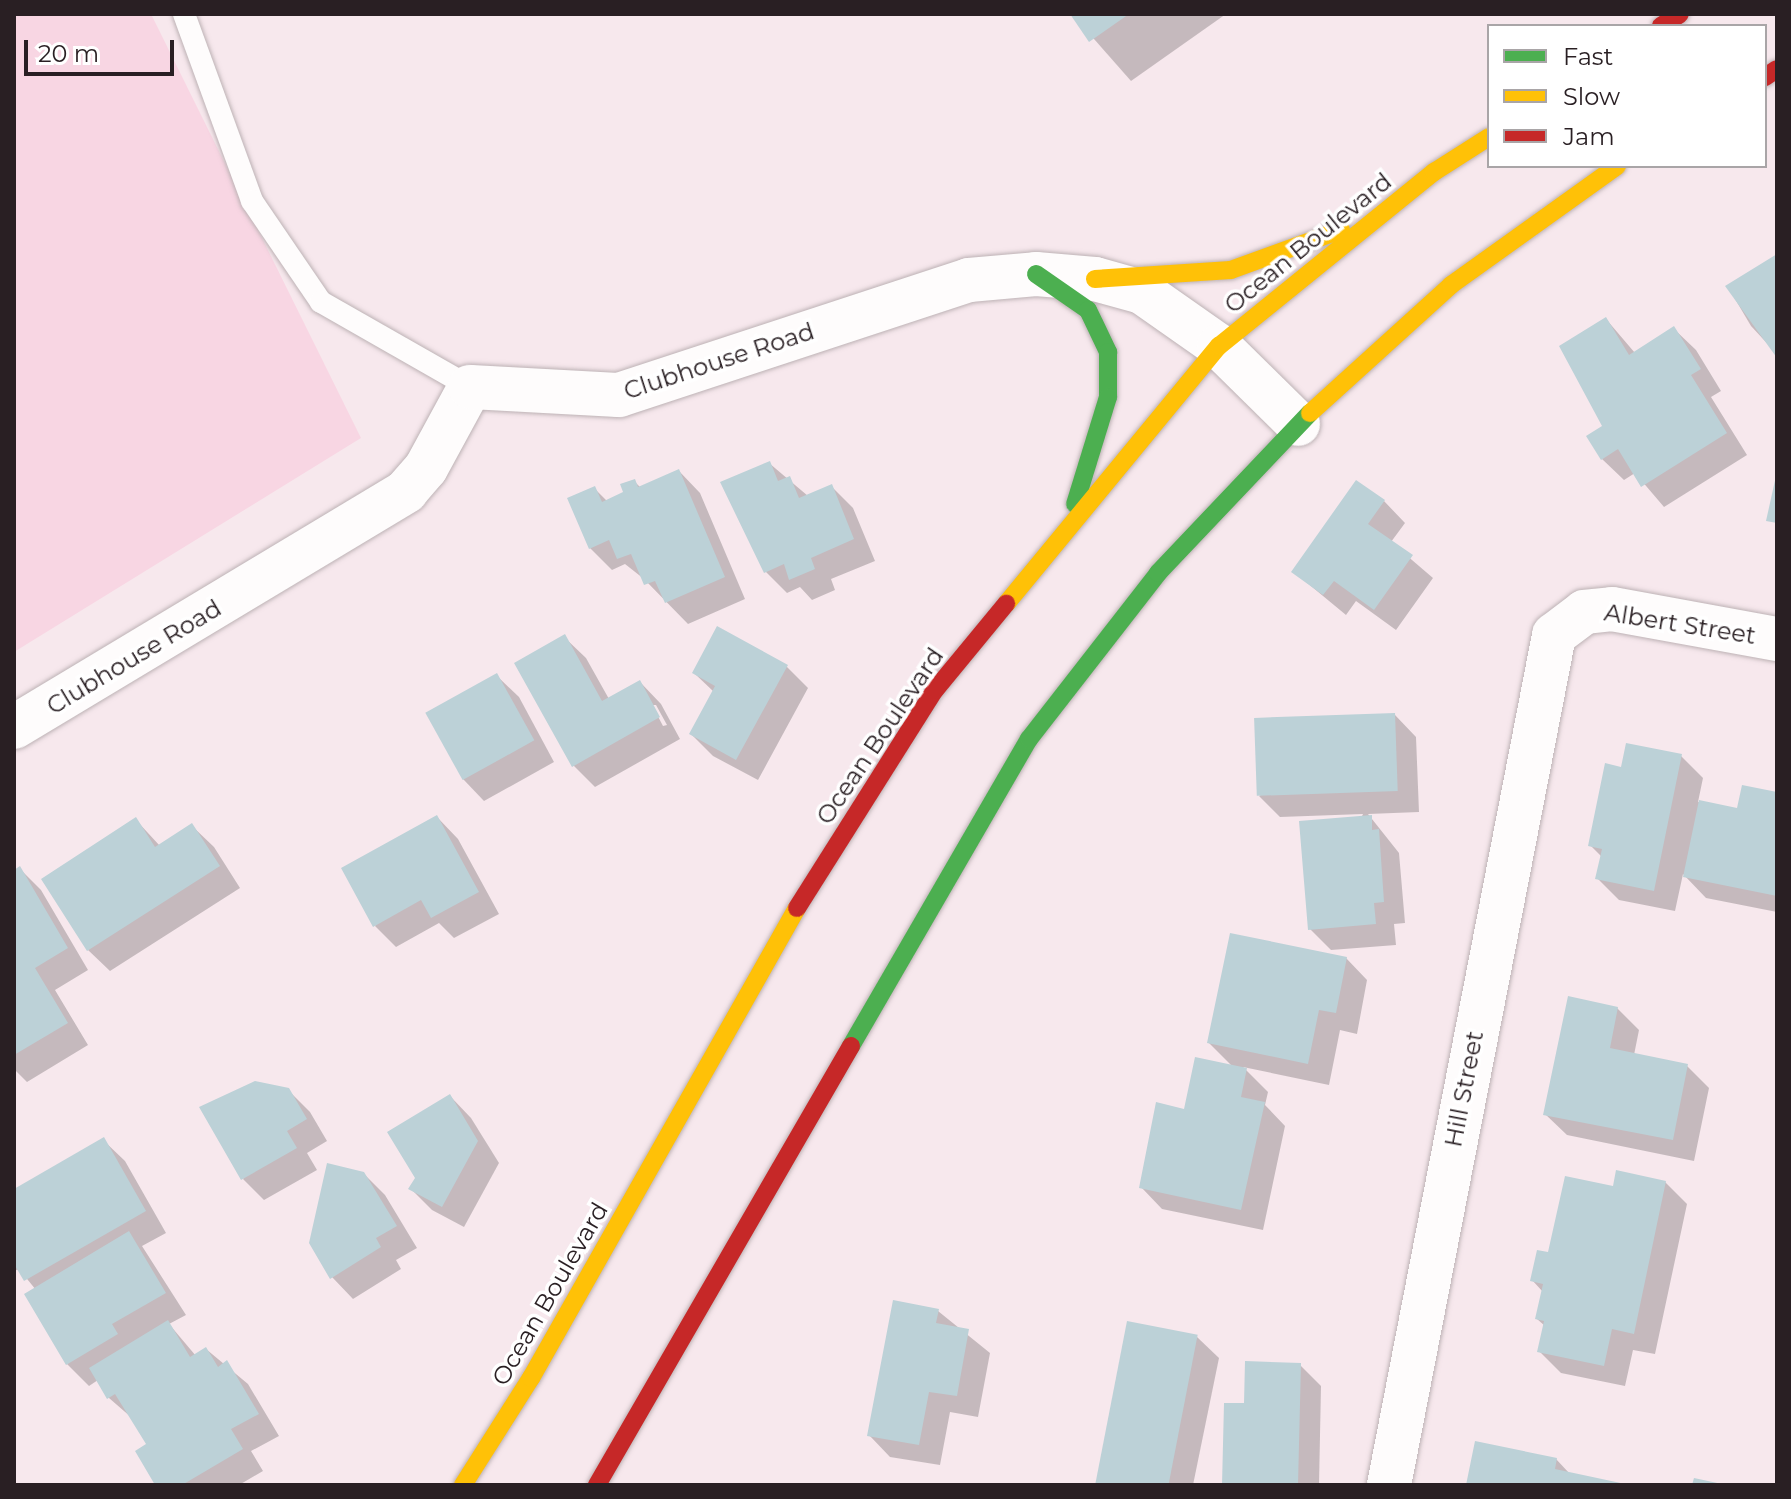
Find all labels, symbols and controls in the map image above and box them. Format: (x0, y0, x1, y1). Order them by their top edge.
scale bar (28, 24, 178, 74)
legend (1487, 24, 1767, 168)
text: 20 m (38, 39, 99, 68)
text: Fast (1563, 42, 1613, 71)
text: Slow (1563, 82, 1620, 111)
text: Jam (1563, 122, 1615, 151)
street label: Ocean Boulevard (1219, 167, 1397, 319)
street label: Clubhouse Road (620, 317, 818, 405)
street label: Clubhouse Road (42, 594, 226, 720)
street label: Albert Street (1602, 598, 1758, 650)
street label: Ocean Boulevard (810, 642, 950, 830)
street label: Hill Street (1439, 1028, 1489, 1150)
street label: Ocean Boulevard (486, 1197, 614, 1391)

